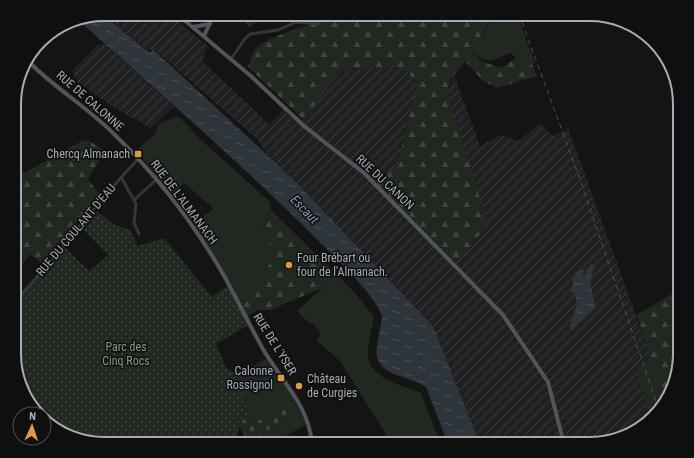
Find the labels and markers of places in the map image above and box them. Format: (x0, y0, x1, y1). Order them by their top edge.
place label: Chercq Almanach (47, 147, 130, 161)
marker: Chercq Almanach (133, 149, 143, 159)
place label: Four Brébart ou four de l'Almanach. (297, 251, 388, 279)
marker: Four Brébart ou four de l'Almanach. (284, 260, 294, 270)
place label: Calonne Rossignol (226, 364, 273, 392)
place label: Château de Curgies (307, 372, 357, 400)
marker: Calonne Rossignol (276, 373, 286, 383)
marker: Château de Curgies (294, 381, 304, 391)

